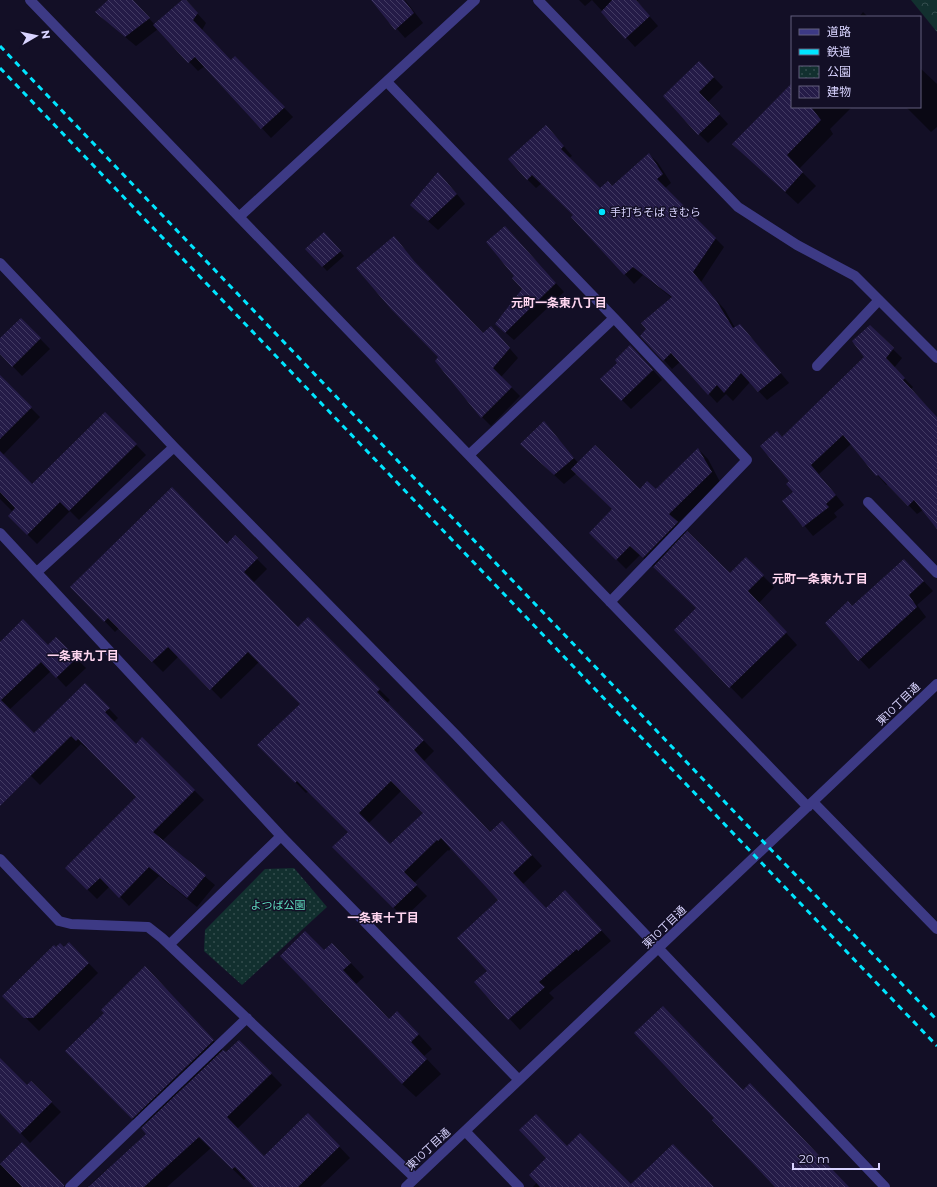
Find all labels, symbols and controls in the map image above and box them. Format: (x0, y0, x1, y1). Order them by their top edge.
north arrow (16, 16, 56, 56)
legend (791, 16, 921, 108)
text: 道路 (827, 24, 851, 39)
text: N (38, 29, 53, 40)
text: 鉄道 (827, 44, 851, 59)
text: 公園 (827, 64, 851, 79)
text: 建物 (827, 84, 851, 99)
place label: 手打ちそば きむら (610, 205, 701, 219)
marker: 手打ちそば きむら (597, 207, 607, 217)
district label: 元町一条東八丁目 (511, 295, 607, 310)
district label: 元町一条東九丁目 (772, 571, 868, 586)
district label: 一条東九丁目 (47, 648, 119, 663)
street label: 東10丁目通 (873, 680, 923, 728)
park label: よつば公園 (251, 898, 306, 912)
street label: 東10丁目通 (639, 903, 689, 951)
district label: 一条東十丁目 (347, 910, 419, 925)
street label: 東10丁目通 (403, 1125, 453, 1173)
scale bar (793, 1145, 879, 1171)
text: 20 m (799, 1151, 830, 1166)

